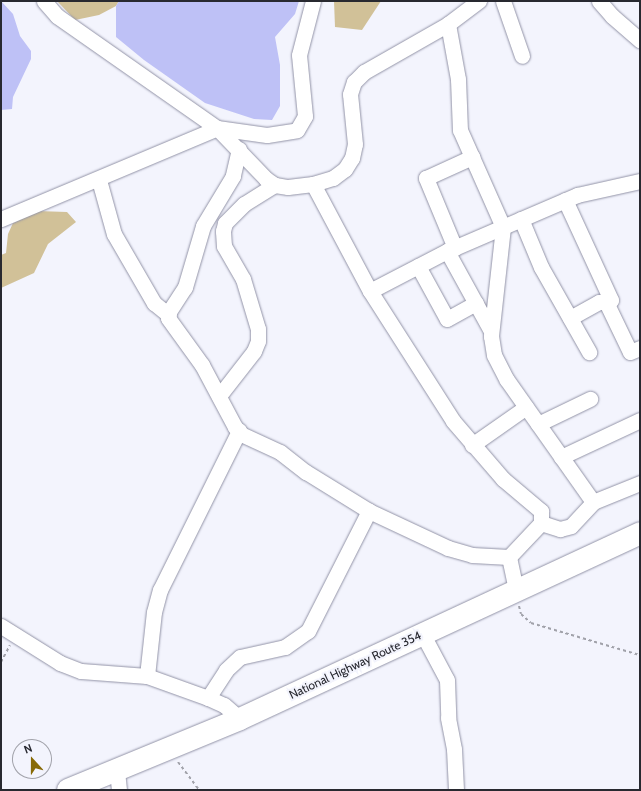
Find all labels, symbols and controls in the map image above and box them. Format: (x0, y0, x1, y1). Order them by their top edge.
street label: National Highway Route 354 (287, 628, 423, 702)
north arrow (12, 739, 52, 779)
text: N (22, 741, 34, 757)

